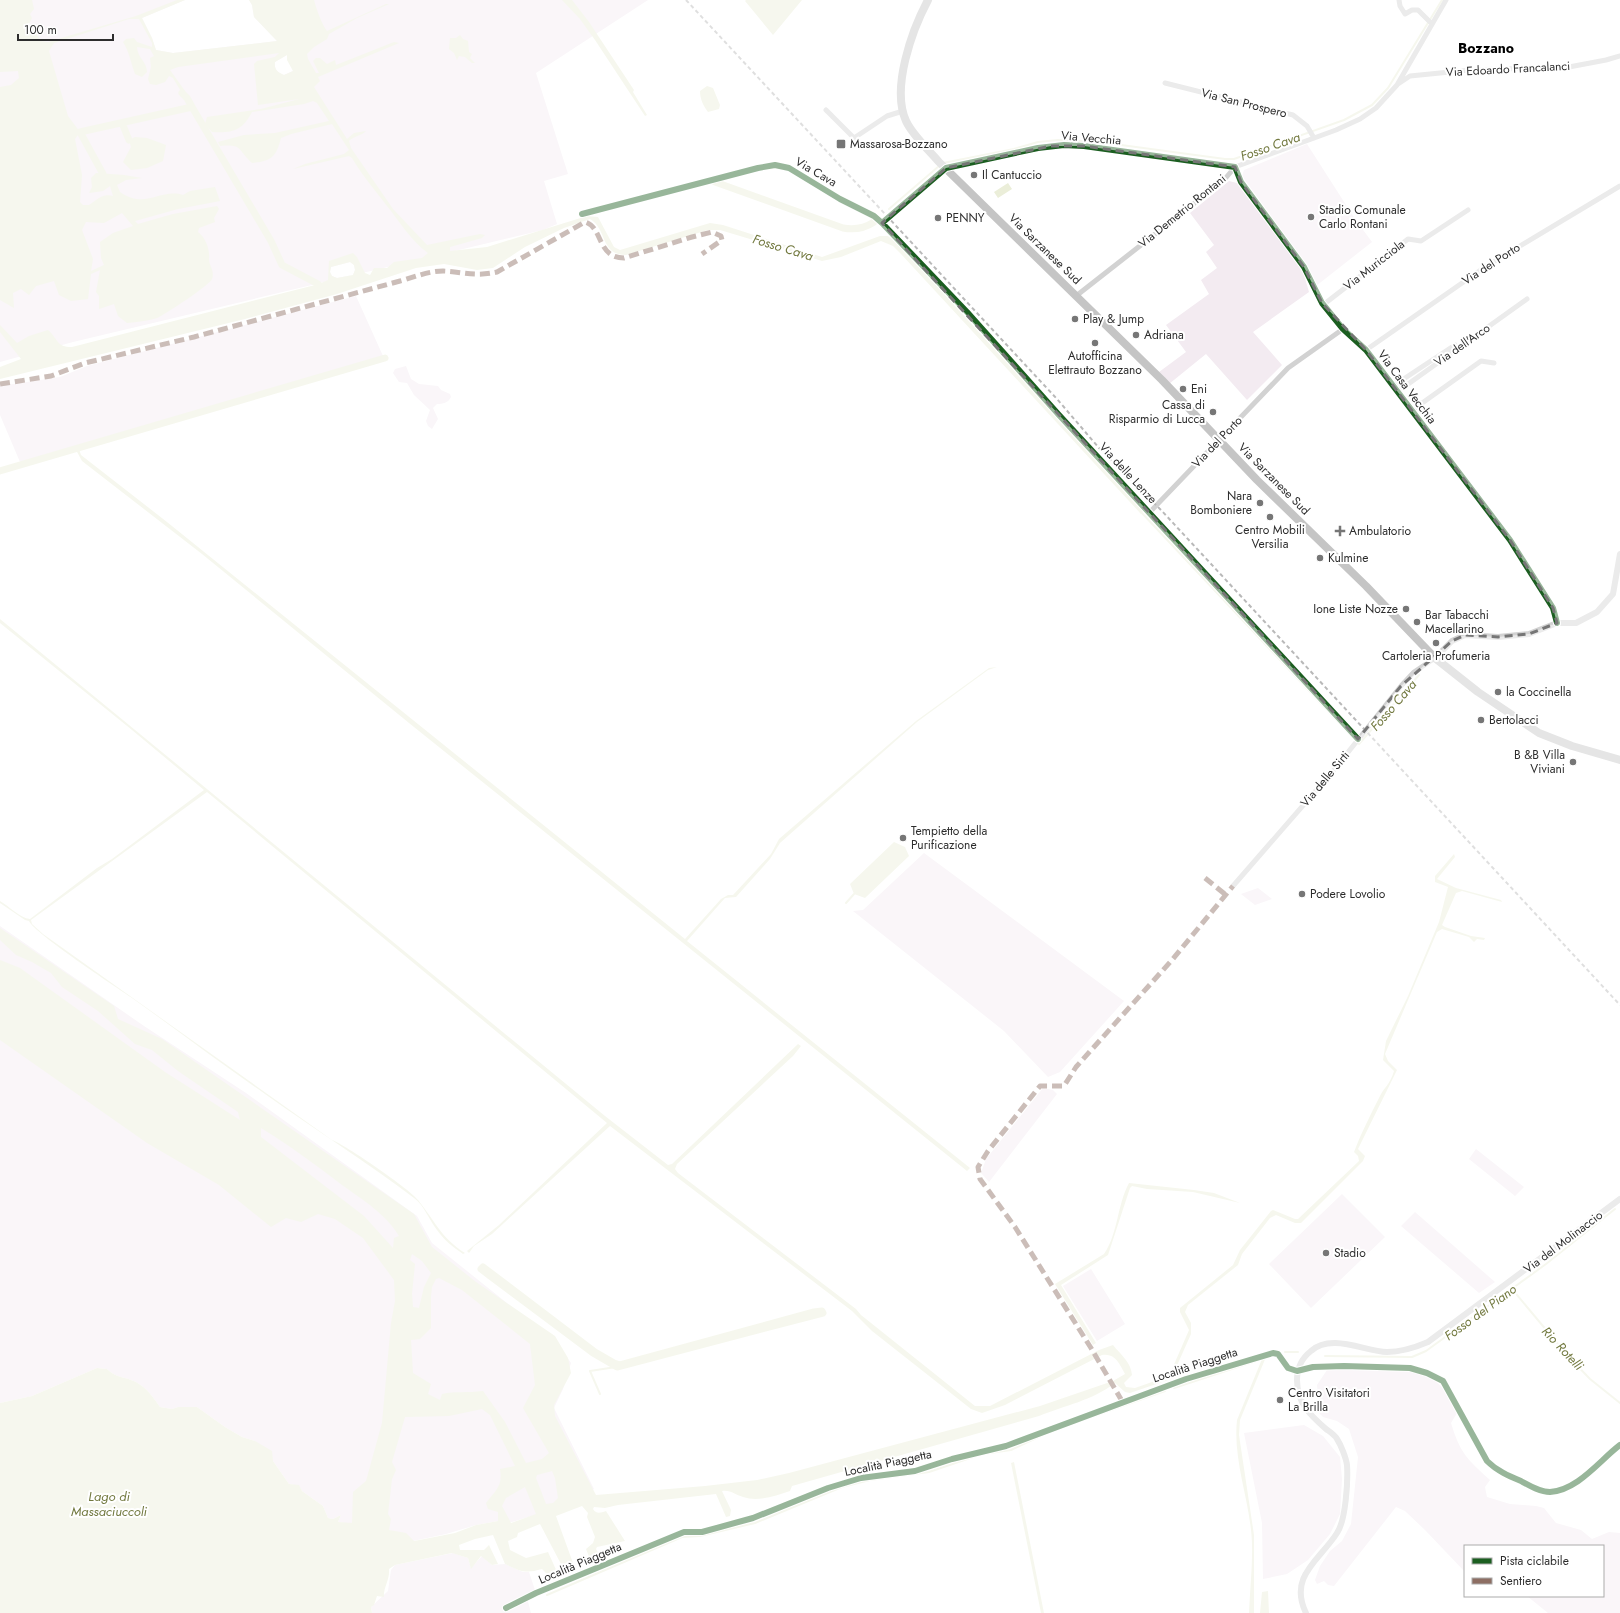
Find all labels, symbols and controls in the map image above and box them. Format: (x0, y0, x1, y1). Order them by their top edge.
scale bar (18, 16, 113, 42)
text: 100 m (24, 21, 57, 39)
district label: Bozzano (1458, 38, 1514, 58)
street label: Via Edoardo Francalanci (1445, 57, 1571, 81)
street label: Via San Prospero (1199, 84, 1289, 122)
street label: Via Vecchia (1060, 126, 1122, 150)
water label: Fosso Cava (1238, 127, 1303, 166)
place label: Massarosa-Bozzano (850, 135, 948, 153)
marker: Massarosa-Bozzano (835, 138, 847, 150)
street label: Via Cava (792, 153, 840, 191)
place label: Il Cantuccio (982, 166, 1042, 184)
marker: Il Cantuccio (969, 170, 979, 180)
street label: Via Demetrio Rontani (1134, 170, 1230, 252)
place label: Stadio Comunale Carlo Rontani (1319, 201, 1406, 233)
place label: PENNY (946, 209, 985, 227)
street label: Via Sarzanese Sud (1004, 209, 1086, 289)
marker: Stadio Comunale Carlo Rontani (1306, 212, 1316, 222)
marker: PENNY (933, 213, 943, 223)
water label: Fosso Cava (750, 229, 815, 266)
street label: Via Muricciola (1340, 235, 1409, 295)
street label: Via del Porto (1458, 238, 1524, 290)
place label: Play & Jump (1083, 310, 1144, 328)
marker: Play & Jump (1070, 314, 1080, 324)
street label: Via dell'Arco (1430, 319, 1494, 371)
place label: Adriana (1144, 326, 1184, 344)
marker: Adriana (1131, 330, 1141, 340)
marker: Autofficina Elettrauto Bozzano (1090, 338, 1100, 348)
street label: Via Casa Vecchia (1373, 346, 1441, 428)
place label: Autofficina Elettrauto Bozzano (1048, 347, 1142, 379)
place label: Eni (1191, 380, 1207, 398)
marker: Eni (1178, 384, 1188, 394)
place label: Cassa di Risparmio di Lucca (1109, 396, 1205, 428)
marker: Cassa di Risparmio di Lucca (1208, 407, 1218, 417)
street label: Via del Porto (1188, 412, 1247, 472)
street label: Via delle Lenze (1095, 438, 1161, 508)
street label: Via Sarzanese Sud (1234, 439, 1314, 519)
place label: Nara Bomboniere (1190, 487, 1252, 519)
marker: Nara Bomboniere (1255, 498, 1265, 508)
marker: Centro Mobili Versilia (1265, 512, 1275, 522)
place label: Centro Mobili Versilia (1235, 521, 1305, 553)
place label: Ambulatorio (1349, 522, 1412, 540)
marker: Ambulatorio (1334, 525, 1346, 537)
place label: Kulmine (1328, 549, 1368, 567)
marker: Kulmine (1315, 553, 1325, 563)
place label: Ione Liste Nozze (1313, 600, 1398, 618)
marker: Ione Liste Nozze (1401, 604, 1411, 614)
place label: Bar Tabacchi Macellarino (1425, 606, 1489, 638)
marker: Bar Tabacchi Macellarino (1412, 617, 1422, 627)
marker: Cartoleria Profumeria (1431, 638, 1441, 648)
place label: Cartoleria Profumeria (1382, 647, 1490, 665)
water label: Fosso Cava (1366, 676, 1421, 735)
place label: la Coccinella (1506, 683, 1571, 701)
marker: la Coccinella (1493, 687, 1503, 697)
place label: Bertolacci (1489, 711, 1539, 729)
marker: Bertolacci (1476, 715, 1486, 725)
place label: B &B Villa Viviani (1514, 746, 1565, 778)
street label: Via delle Sirti (1296, 747, 1354, 811)
marker: B &B Villa Viviani (1568, 757, 1578, 767)
place label: Tempietto della Purificazione (911, 822, 988, 854)
marker: Tempietto della Purificazione (898, 833, 908, 843)
place label: Podere Lovolio (1310, 885, 1386, 903)
marker: Podere Lovolio (1297, 889, 1307, 899)
street label: Via del Molinaccio (1520, 1206, 1607, 1278)
place label: Stadio (1334, 1244, 1366, 1262)
marker: Stadio (1321, 1248, 1331, 1258)
water label: Fosso del Piano (1440, 1280, 1520, 1345)
water label: Rio Rotelli (1537, 1322, 1588, 1375)
street label: Località Piaggetta (1150, 1343, 1240, 1387)
place label: Centro Visitatori La Brilla (1288, 1384, 1370, 1416)
marker: Centro Visitatori La Brilla (1275, 1395, 1285, 1405)
street label: Località Piaggetta (843, 1445, 933, 1481)
water label: Lago di Massaciuccoli (71, 1487, 148, 1521)
street label: Località Piaggetta (536, 1537, 624, 1589)
legend (1464, 1545, 1604, 1597)
text: Pista ciclabile (1500, 1552, 1569, 1570)
text: Sentiero (1500, 1572, 1542, 1590)

